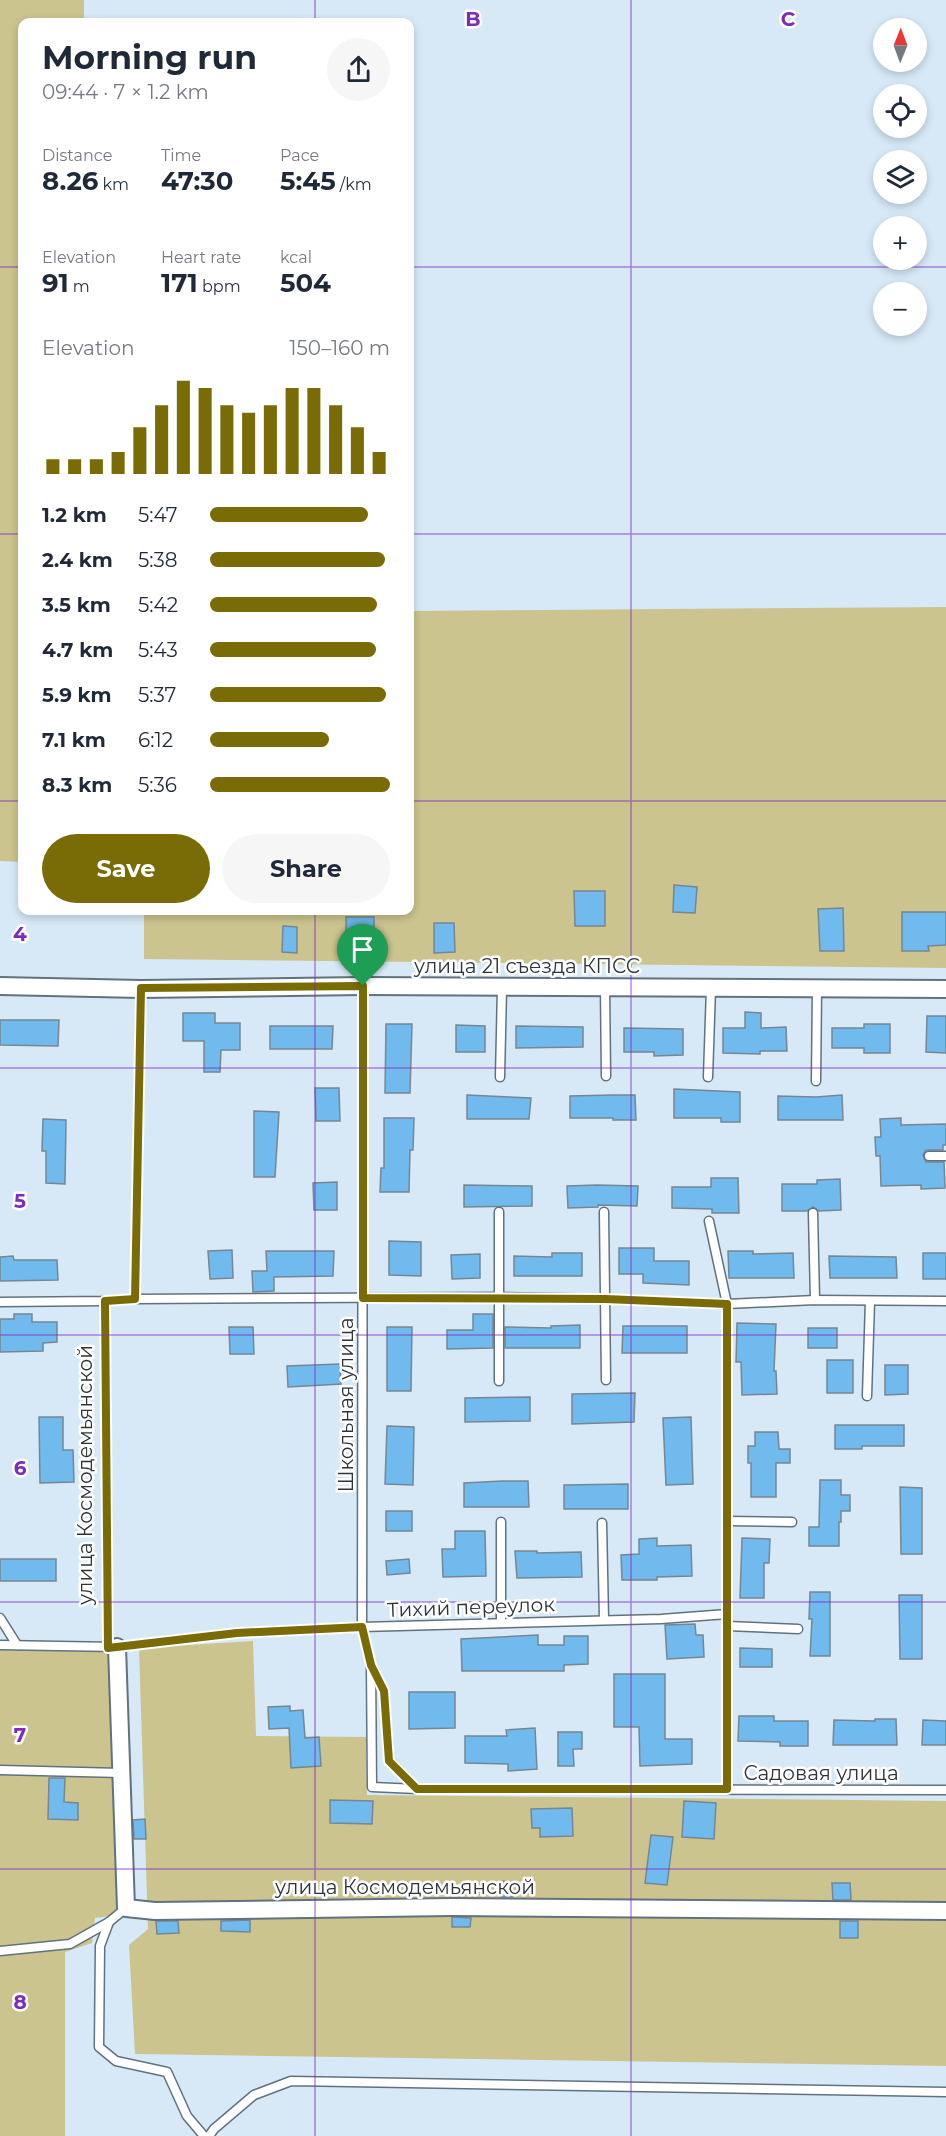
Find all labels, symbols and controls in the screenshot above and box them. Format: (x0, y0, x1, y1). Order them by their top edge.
text: B (465, 7, 481, 31)
text: C (781, 7, 796, 31)
north arrow (873, 18, 927, 72)
map controls (873, 18, 927, 336)
text: Morning run (42, 37, 257, 77)
button: share (327, 38, 390, 101)
text: 09:44 · 7 × 1.2 km (42, 80, 209, 104)
button: locate (873, 84, 927, 138)
text: Distance (42, 146, 112, 165)
text: Time (161, 146, 201, 165)
text: Pace (280, 146, 319, 165)
button: layers (873, 150, 927, 204)
text: 8.26 (42, 165, 98, 197)
text: 47:30 (161, 165, 233, 197)
text: 5:45 (280, 165, 336, 197)
text: km (98, 175, 129, 194)
text: /km (336, 175, 372, 194)
button: + (873, 216, 927, 270)
text: Elevation (42, 248, 116, 267)
text: Heart rate (161, 248, 241, 267)
text: kcal (280, 248, 312, 267)
text: 91 (42, 267, 69, 299)
text: 171 (161, 267, 198, 299)
text: 504 (280, 267, 331, 299)
text: m (69, 277, 90, 296)
text: bpm (198, 277, 241, 296)
button: − (873, 282, 927, 336)
text: Elevation (42, 336, 134, 360)
text: 150–160 m (289, 336, 390, 360)
text: 1.2 km (42, 503, 107, 527)
text: 5:47 (138, 503, 178, 527)
text: 2.4 km (42, 548, 113, 572)
text: 5:38 (138, 548, 178, 572)
text: 3.5 km (42, 593, 111, 617)
text: 5:42 (138, 593, 178, 617)
text: 4.7 km (42, 638, 113, 662)
text: 5:43 (138, 638, 178, 662)
text: 5.9 km (42, 683, 112, 707)
text: 5:37 (138, 683, 176, 707)
text: 7.1 km (42, 728, 106, 752)
text: 6:12 (138, 728, 173, 752)
text: 8.3 km (42, 773, 112, 797)
text: 5:36 (138, 773, 177, 797)
button: Save (42, 834, 210, 903)
button: Share (222, 834, 390, 903)
text: 4 (13, 922, 27, 946)
pin (337, 924, 388, 986)
icon: arrive (346, 933, 379, 966)
street label: улица 21 съезда КПСС (413, 954, 640, 978)
text: 5 (14, 1189, 26, 1213)
street label: Школьная улица (334, 1318, 358, 1492)
street label: улица Космодемьянской (73, 1345, 97, 1606)
text: 6 (14, 1456, 27, 1480)
street label: Тихий переулок (387, 1592, 556, 1622)
text: 7 (14, 1723, 26, 1747)
street label: Садовая улица (743, 1761, 899, 1785)
street label: улица Космодемьянской (274, 1875, 535, 1899)
text: 8 (13, 1990, 27, 2014)

